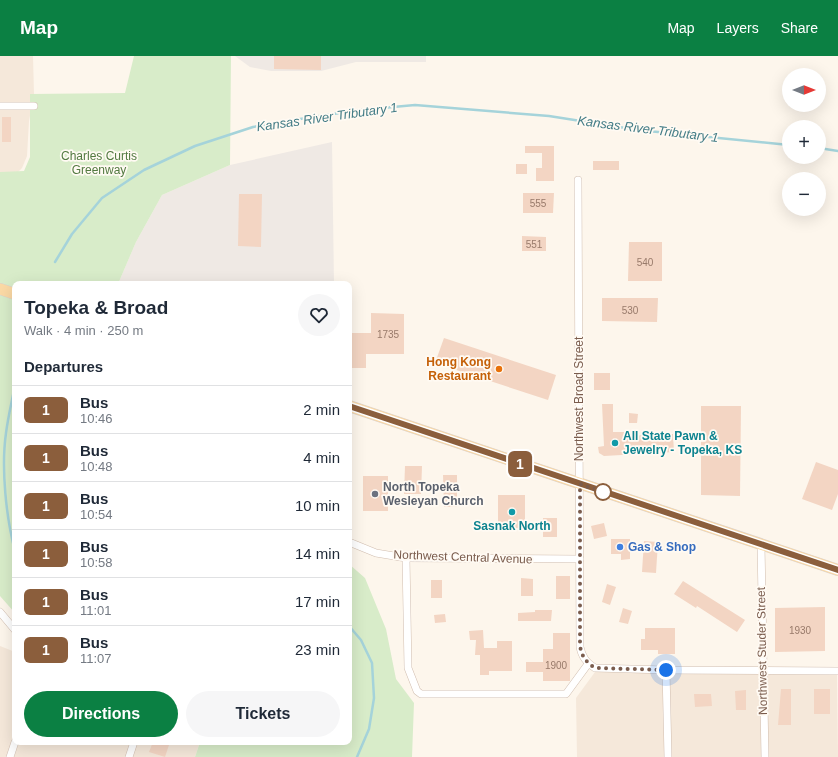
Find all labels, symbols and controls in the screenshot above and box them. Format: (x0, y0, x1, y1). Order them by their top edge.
text: Map (20, 17, 58, 38)
text: Map (667, 20, 695, 36)
text: Layers (717, 20, 759, 36)
text: Share (781, 20, 818, 36)
north arrow (782, 68, 826, 112)
map controls (782, 68, 826, 216)
water label: Kansas River Tributary 1 (256, 100, 398, 134)
water label: Kansas River Tributary 1 (577, 113, 719, 145)
button: + (782, 120, 826, 164)
park label: Charles Curtis Greenway (61, 149, 137, 177)
button: − (782, 172, 826, 216)
house number: 555 (530, 198, 547, 209)
house number: 551 (526, 239, 543, 250)
house number: 540 (637, 257, 654, 268)
button: heart (298, 294, 340, 336)
text: Topeka & Broad (24, 297, 168, 318)
house number: 530 (622, 305, 639, 316)
text: Walk · 4 min · 250 m (24, 323, 143, 338)
house number: 1735 (377, 329, 400, 340)
street label: Northwest Broad Street (572, 336, 586, 461)
place label: Hong Kong Restaurant (426, 355, 491, 383)
text: Departures (24, 358, 103, 375)
marker: Hong Kong Restaurant (494, 364, 504, 374)
text: Bus (80, 394, 108, 411)
text: 2 min (303, 401, 340, 418)
text: 1 (42, 402, 50, 418)
text: 10:46 (80, 411, 113, 426)
place label: All State Pawn & Jewelry - Topeka, KS (623, 429, 742, 457)
marker: All State Pawn & Jewelry - Topeka, KS (610, 438, 620, 448)
text: Bus (80, 442, 108, 459)
text: 4 min (303, 449, 340, 466)
text: 1 (42, 450, 50, 466)
line badge: 1 (507, 451, 533, 477)
text: 1 (516, 456, 524, 472)
text: 10:48 (80, 459, 113, 474)
place label: North Topeka Wesleyan Church (383, 480, 483, 508)
unlabelled marker (594, 483, 612, 501)
marker: North Topeka Wesleyan Church (370, 489, 380, 499)
text: Bus (80, 490, 108, 507)
text: 10 min (295, 497, 340, 514)
text: 1 (42, 498, 50, 514)
text: 10:54 (80, 507, 113, 522)
marker: Sasnak North (507, 507, 517, 517)
place label: Sasnak North (473, 519, 551, 533)
text: Bus (80, 538, 108, 555)
place label: Gas & Shop (628, 540, 696, 554)
marker: Gas & Shop (615, 542, 625, 552)
text: 14 min (295, 545, 340, 562)
text: 1 (42, 546, 50, 562)
street label: Northwest Central Avenue (393, 548, 533, 566)
text: 10:58 (80, 555, 113, 570)
text: Bus (80, 586, 108, 603)
street label: Northwest Studer Street (754, 586, 770, 715)
text: 17 min (295, 593, 340, 610)
text: 1 (42, 594, 50, 610)
text: 11:01 (80, 603, 112, 618)
house number: 1930 (789, 625, 812, 636)
text: Bus (80, 634, 108, 651)
text: 23 min (295, 641, 340, 658)
text: 1 (42, 642, 50, 658)
text: 11:07 (80, 651, 112, 666)
house number: 1900 (545, 660, 568, 671)
your location (656, 660, 676, 680)
button: Directions (24, 691, 178, 737)
button: Tickets (186, 691, 340, 737)

